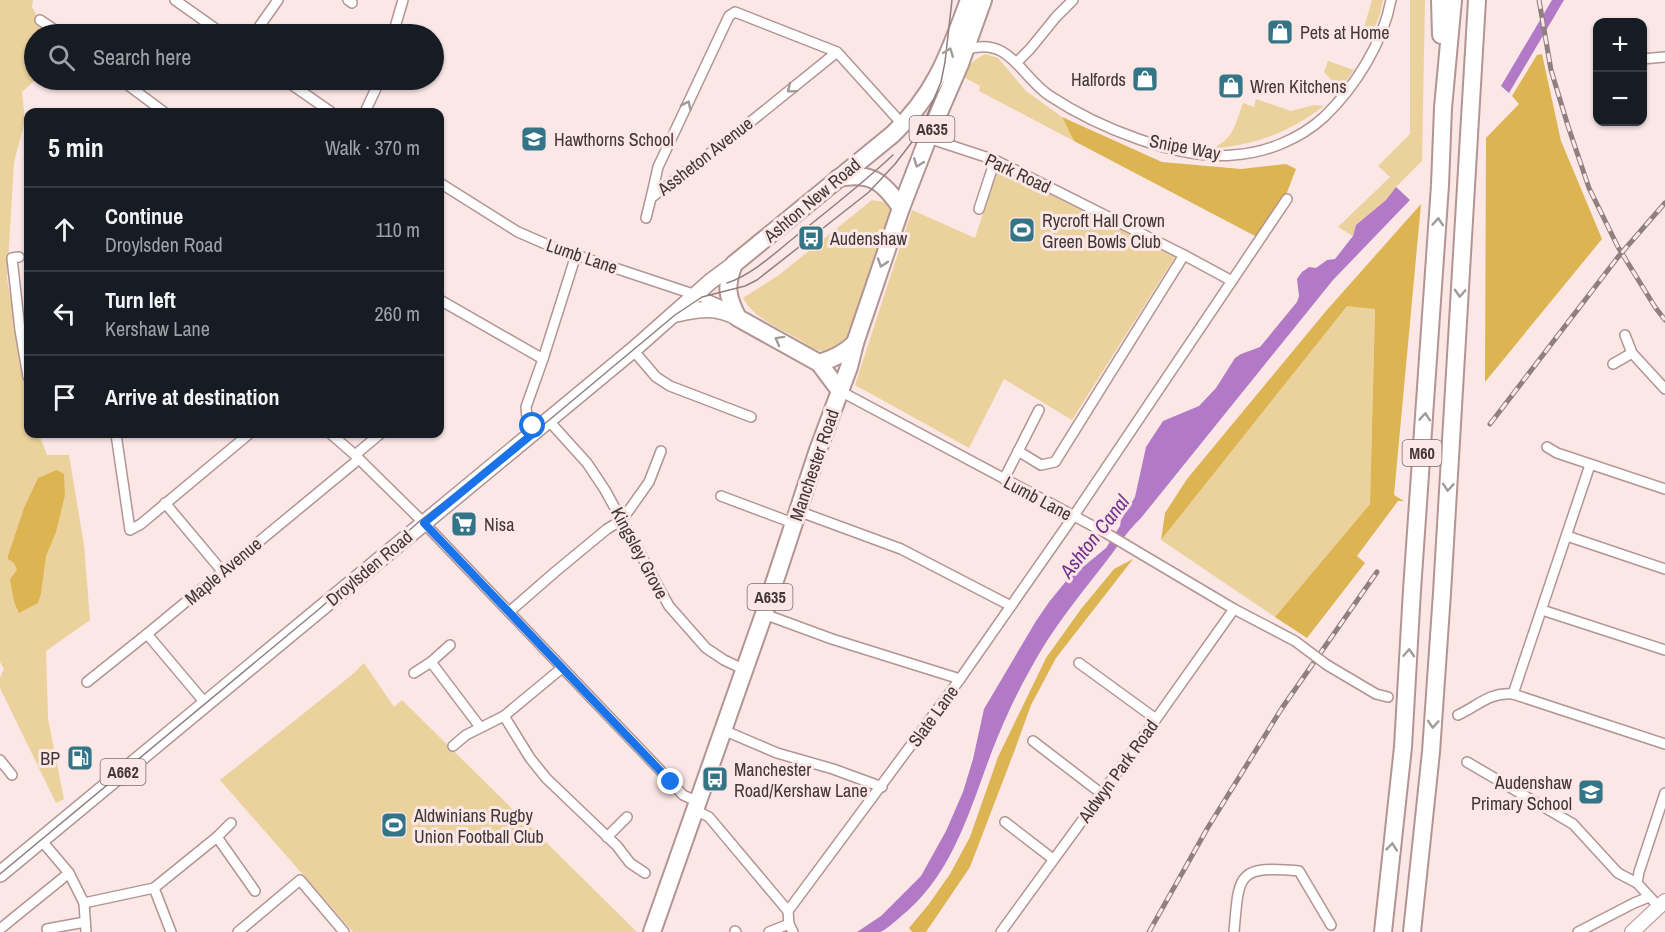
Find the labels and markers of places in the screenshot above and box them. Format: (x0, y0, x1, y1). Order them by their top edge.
shop icon: Pets at Home (1265, 17, 1295, 47)
place label: Pets at Home (1300, 20, 1389, 45)
shop icon: Halfords (1130, 64, 1160, 94)
place label: Halfords (1071, 67, 1126, 92)
shop icon: Wren Kitchens (1216, 71, 1246, 101)
place label: Wren Kitchens (1250, 74, 1347, 99)
school or university icon: Hawthorns School (519, 124, 549, 154)
place label: Hawthorns School (554, 127, 674, 152)
place label: Rycroft Hall Crown Green Bowls Club (1042, 208, 1165, 254)
sports icon: Rycroft Hall Crown Green Bowls Club (1007, 215, 1037, 245)
bus stop icon: Audenshaw (796, 223, 826, 253)
place label: Audenshaw (829, 226, 907, 251)
supermarket icon: Nisa (449, 509, 479, 539)
place label: Nisa (484, 512, 514, 537)
fuel station icon: BP (65, 743, 95, 773)
place label: BP (40, 746, 60, 771)
place label: Manchester Road/Kershaw Lane (734, 757, 868, 803)
bus stop icon: Manchester Road/Kershaw Lane (700, 764, 730, 794)
place label: Audenshaw Primary School (1471, 770, 1572, 816)
school or university icon: Audenshaw Primary School (1576, 777, 1606, 807)
place label: Aldwinians Rugby Union Football Club (413, 803, 544, 849)
sports icon: Aldwinians Rugby Union Football Club (379, 810, 409, 840)

